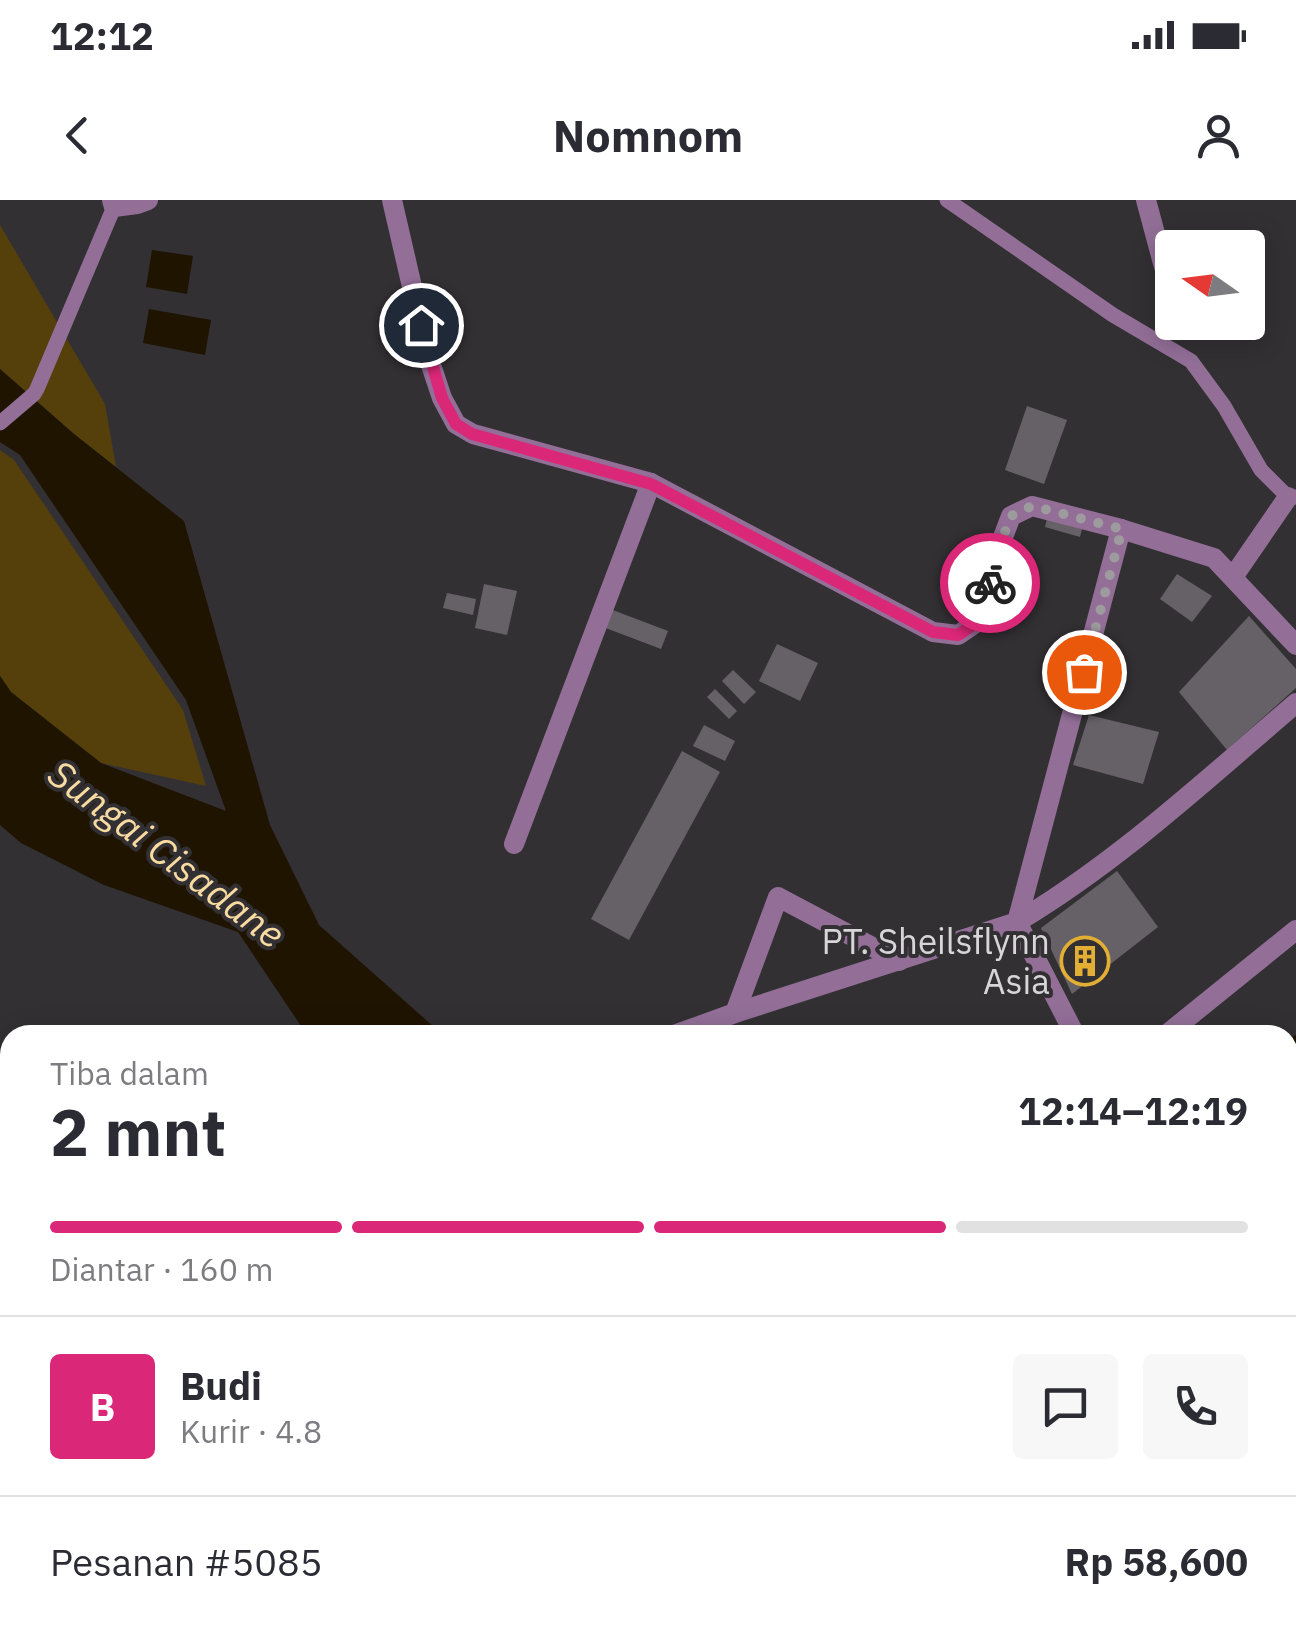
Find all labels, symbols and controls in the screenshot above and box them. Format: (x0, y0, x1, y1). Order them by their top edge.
text: 12:12 (50, 11, 154, 60)
text: Nomnom (553, 106, 743, 164)
icon: back (50, 108, 105, 163)
icon: person (1191, 108, 1246, 163)
north arrow (1155, 230, 1265, 340)
map controls (1155, 230, 1265, 340)
pin (379, 283, 464, 368)
icon: home (394, 298, 449, 353)
courier (940, 533, 1040, 633)
icon: bike (963, 556, 1018, 611)
pin (1042, 630, 1127, 715)
icon: bag (1057, 645, 1112, 700)
water label: Sungai Cisadane (39, 748, 295, 958)
place label: PT. Sheilsflynn Asia (821, 918, 1050, 1004)
building icon: PT. Sheilsflynn Asia (1059, 935, 1111, 987)
text: Tiba dalam (50, 1052, 209, 1094)
text: 12:14–12:19 (1018, 1086, 1248, 1135)
text: 2 mnt (50, 1089, 226, 1174)
text: Diantar · 160 m (50, 1248, 273, 1290)
button: chat (1013, 1354, 1118, 1459)
button: phone (1143, 1354, 1248, 1459)
text: Budi (180, 1361, 262, 1410)
text: B (90, 1382, 115, 1431)
text: Kurir · 4.8 (180, 1410, 322, 1452)
text: Pesanan #5085 (50, 1537, 323, 1586)
text: Rp 58,600 (1065, 1537, 1248, 1586)

